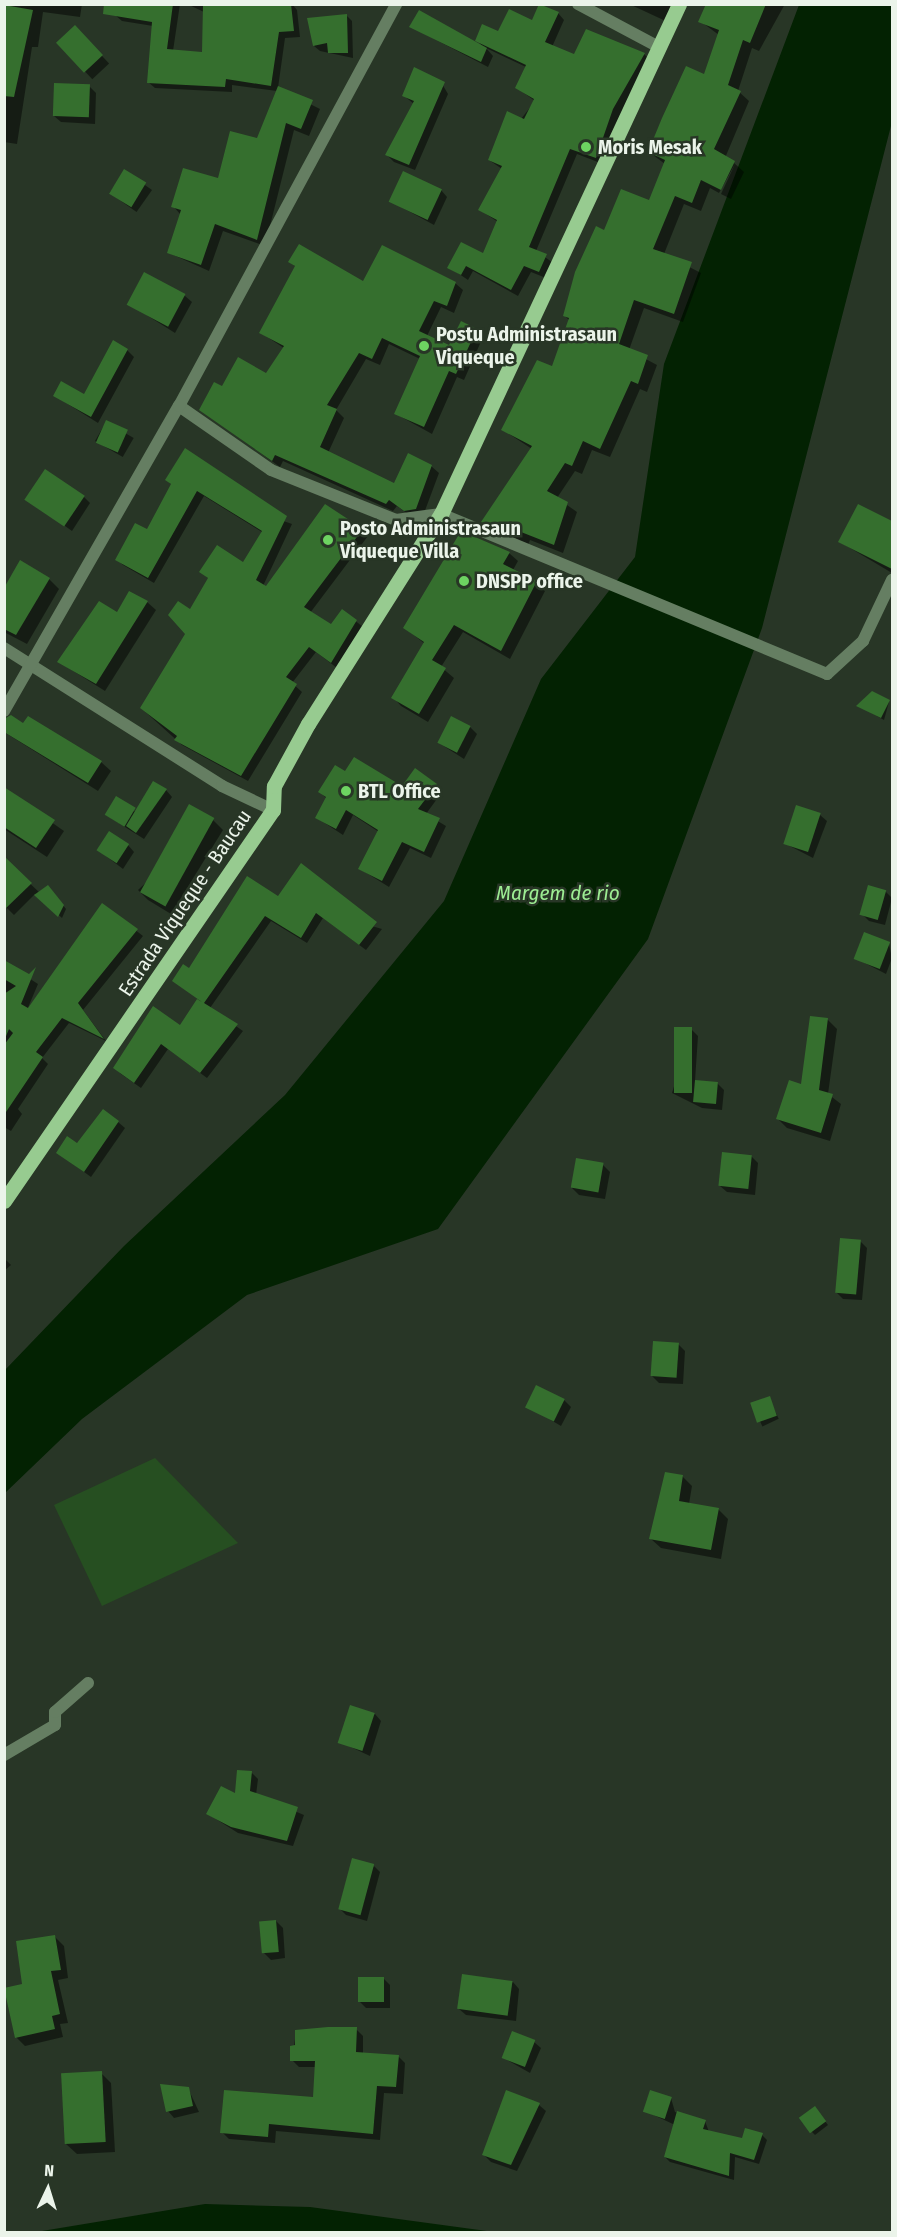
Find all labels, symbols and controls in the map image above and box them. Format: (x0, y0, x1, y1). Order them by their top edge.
place label: Moris Mesak (598, 135, 702, 159)
marker: Moris Mesak (579, 140, 593, 154)
place label: Postu Administrasaun Viqueque (436, 322, 617, 369)
marker: Postu Administrasaun Viqueque (417, 339, 431, 353)
place label: Posto Administrasaun Viqueque Villa (340, 516, 521, 563)
marker: Posto Administrasaun Viqueque Villa (321, 533, 335, 547)
place label: DNSPP office (476, 569, 583, 593)
marker: DNSPP office (457, 574, 471, 588)
place label: BTL Office (358, 779, 441, 803)
marker: BTL Office (339, 784, 353, 798)
street label: Estrada Viqueque - Baucau (114, 805, 256, 1001)
water label: Margem de rio (496, 880, 620, 906)
north arrow (18, 2159, 78, 2219)
text: N (44, 2161, 55, 2180)

